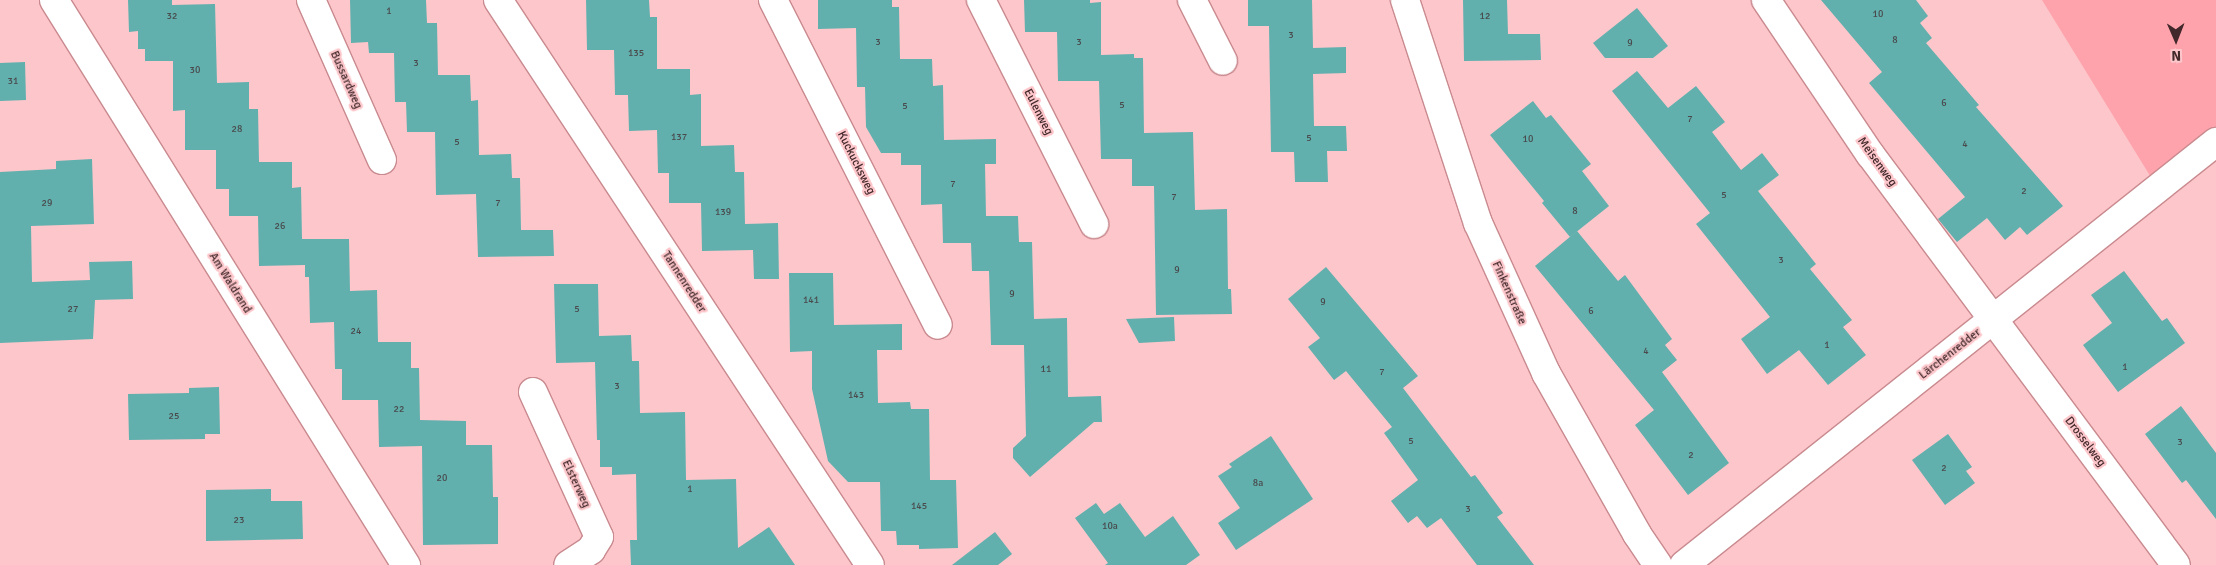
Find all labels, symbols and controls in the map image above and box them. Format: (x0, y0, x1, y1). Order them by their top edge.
house number: 1 (386, 6, 392, 18)
house number: 10 (1873, 9, 1883, 21)
house number: 32 (167, 11, 177, 23)
house number: 12 (1480, 11, 1490, 23)
north arrow (2151, 15, 2201, 65)
house number: 3 (1288, 30, 1294, 42)
house number: 8 (1892, 35, 1898, 47)
house number: 3 (875, 37, 881, 49)
house number: 3 (1076, 37, 1082, 49)
house number: 9 (1627, 38, 1633, 50)
text: N (2171, 47, 2181, 64)
house number: 135 (628, 48, 644, 60)
street label: Bussardweg (327, 49, 365, 111)
house number: 3 (413, 58, 419, 70)
house number: 30 (190, 65, 200, 77)
house number: 31 (8, 76, 18, 88)
street label: Eulenweg (1020, 87, 1056, 137)
house number: 6 (1941, 98, 1947, 110)
house number: 5 (1119, 100, 1125, 112)
house number: 5 (902, 101, 908, 113)
house number: 7 (1687, 114, 1693, 126)
house number: 28 (232, 124, 242, 136)
street label: Kuckucksweg (834, 129, 878, 197)
house number: 137 (671, 132, 687, 144)
house number: 5 (1306, 133, 1312, 145)
house number: 10 (1523, 134, 1533, 146)
street label: Meisenweg (1854, 135, 1900, 189)
house number: 5 (454, 137, 460, 149)
house number: 4 (1962, 139, 1968, 151)
house number: 7 (950, 179, 956, 191)
house number: 2 (2021, 186, 2027, 198)
house number: 5 (1721, 190, 1727, 202)
house number: 7 (1171, 192, 1177, 204)
house number: 29 (42, 198, 52, 210)
house number: 7 (495, 198, 501, 210)
house number: 8 (1572, 206, 1578, 218)
house number: 139 (715, 207, 731, 219)
house number: 26 (275, 221, 285, 233)
street label: Tannenredder (659, 249, 709, 315)
street label: Am Waldrand (206, 250, 254, 316)
house number: 3 (1778, 255, 1784, 267)
street label: Finkenstraße (1489, 259, 1529, 327)
house number: 9 (1174, 265, 1180, 277)
house number: 9 (1009, 289, 1015, 301)
house number: 141 (803, 295, 819, 307)
house number: 9 (1320, 297, 1326, 309)
house number: 27 (68, 304, 78, 316)
house number: 5 (574, 304, 580, 316)
house number: 6 (1588, 306, 1594, 318)
street label: Lärchenredder (1916, 325, 1984, 383)
house number: 24 (351, 326, 361, 338)
house number: 1 (1824, 340, 1830, 352)
house number: 4 (1643, 346, 1649, 358)
house number: 1 (2122, 362, 2128, 374)
house number: 11 (1041, 364, 1051, 376)
house number: 7 (1379, 367, 1385, 379)
house number: 3 (614, 381, 620, 393)
house number: 143 (848, 390, 864, 402)
house number: 22 (394, 404, 404, 416)
house number: 25 (169, 411, 179, 423)
street label: Drosselweg (2061, 414, 2109, 470)
house number: 5 (1408, 436, 1414, 448)
house number: 3 (2177, 437, 2183, 449)
house number: 2 (1688, 450, 1694, 462)
street label: Elsterweg (559, 458, 593, 510)
house number: 2 (1941, 463, 1947, 475)
house number: 20 (437, 473, 447, 485)
house number: 8a (1253, 478, 1263, 490)
house number: 1 (687, 484, 693, 496)
house number: 145 (911, 501, 927, 513)
house number: 3 (1465, 504, 1471, 516)
house number: 23 (234, 515, 244, 527)
house number: 10a (1102, 521, 1118, 533)

